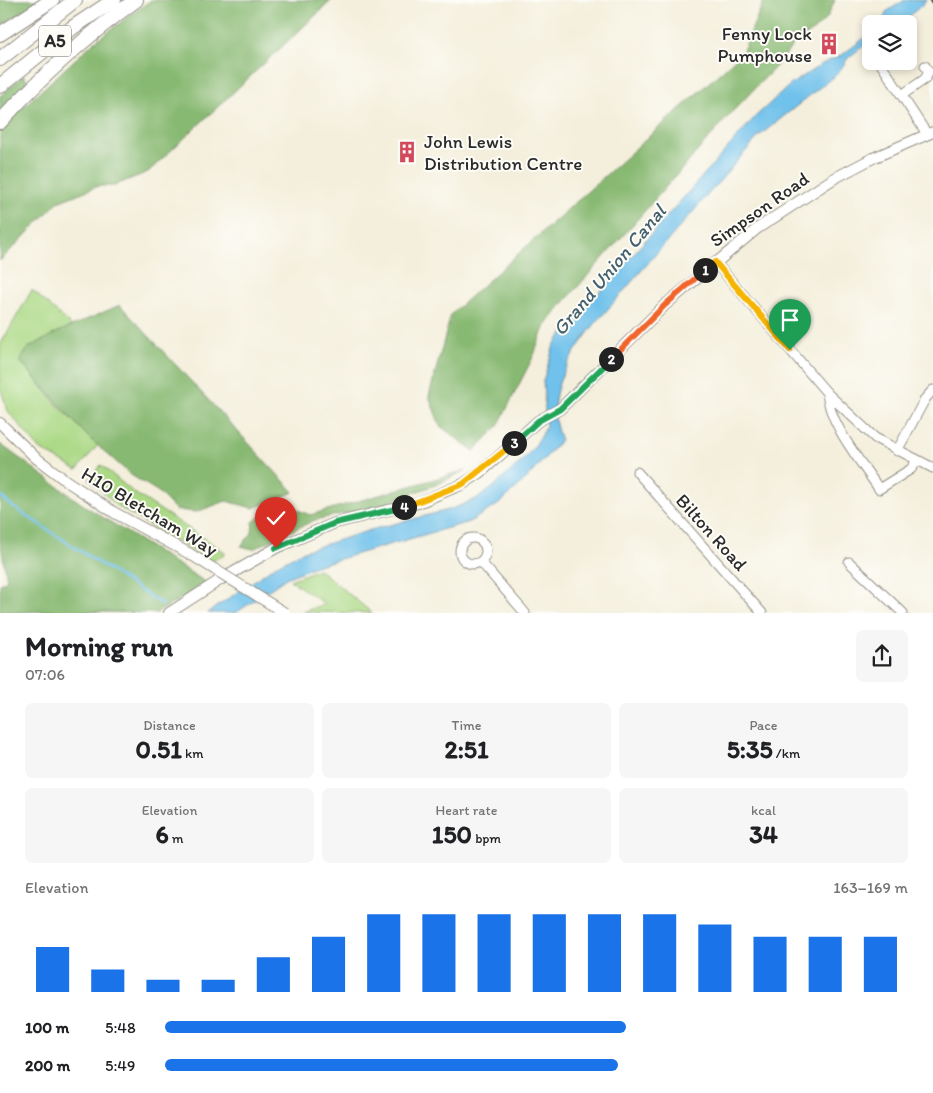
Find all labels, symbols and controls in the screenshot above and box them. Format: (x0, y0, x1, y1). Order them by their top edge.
map controls (862, 15, 917, 70)
button: layers (862, 15, 917, 70)
place label: Fenny Lock Pumphouse (717, 22, 812, 67)
road number: A5 (39, 26, 71, 56)
building icon: Fenny Lock Pumphouse (816, 31, 842, 57)
place label: John Lewis Distribution Centre (424, 130, 582, 175)
building icon: John Lewis Distribution Centre (394, 139, 420, 165)
street label: Simpson Road (705, 167, 813, 252)
water label: Grand Union Canal (547, 199, 672, 340)
pin: 1 (692, 258, 718, 282)
text: 1 (702, 262, 709, 279)
pin (769, 299, 811, 350)
icon: arrive (776, 306, 804, 334)
pin: 2 (598, 346, 624, 372)
text: 2 (608, 351, 615, 368)
pin: 3 (502, 430, 526, 456)
text: 3 (511, 435, 518, 452)
street label: H10 Bletcham Way (78, 462, 222, 561)
street label: Bilton Road (671, 489, 753, 576)
pin: 4 (392, 494, 416, 520)
pin (255, 497, 297, 548)
text: 4 (400, 499, 409, 516)
icon: check (262, 504, 290, 532)
text: Morning run (25, 629, 173, 663)
button: share (856, 630, 908, 682)
text: 07:06 (25, 665, 65, 684)
text: Distance (143, 717, 196, 734)
text: Time (452, 717, 481, 734)
text: Pace (749, 717, 778, 734)
text: 0.51 (136, 734, 182, 764)
text: 2:51 (444, 734, 489, 764)
text: 5:35 (727, 734, 773, 764)
text: km (182, 745, 203, 762)
text: /km (773, 745, 800, 762)
text: Elevation (142, 802, 197, 819)
text: Heart rate (436, 802, 497, 819)
text: kcal (751, 802, 776, 819)
text: 6 (155, 819, 169, 849)
text: 150 (432, 819, 472, 849)
text: 34 (749, 819, 778, 849)
text: m (169, 830, 184, 847)
text: bpm (472, 830, 501, 847)
text: Elevation (25, 878, 89, 897)
text: 163–169 m (833, 878, 908, 897)
text: 100 m (25, 1018, 69, 1037)
text: 5:48 (105, 1018, 136, 1037)
text: 200 m (25, 1056, 70, 1075)
text: 5:49 (105, 1056, 135, 1075)

